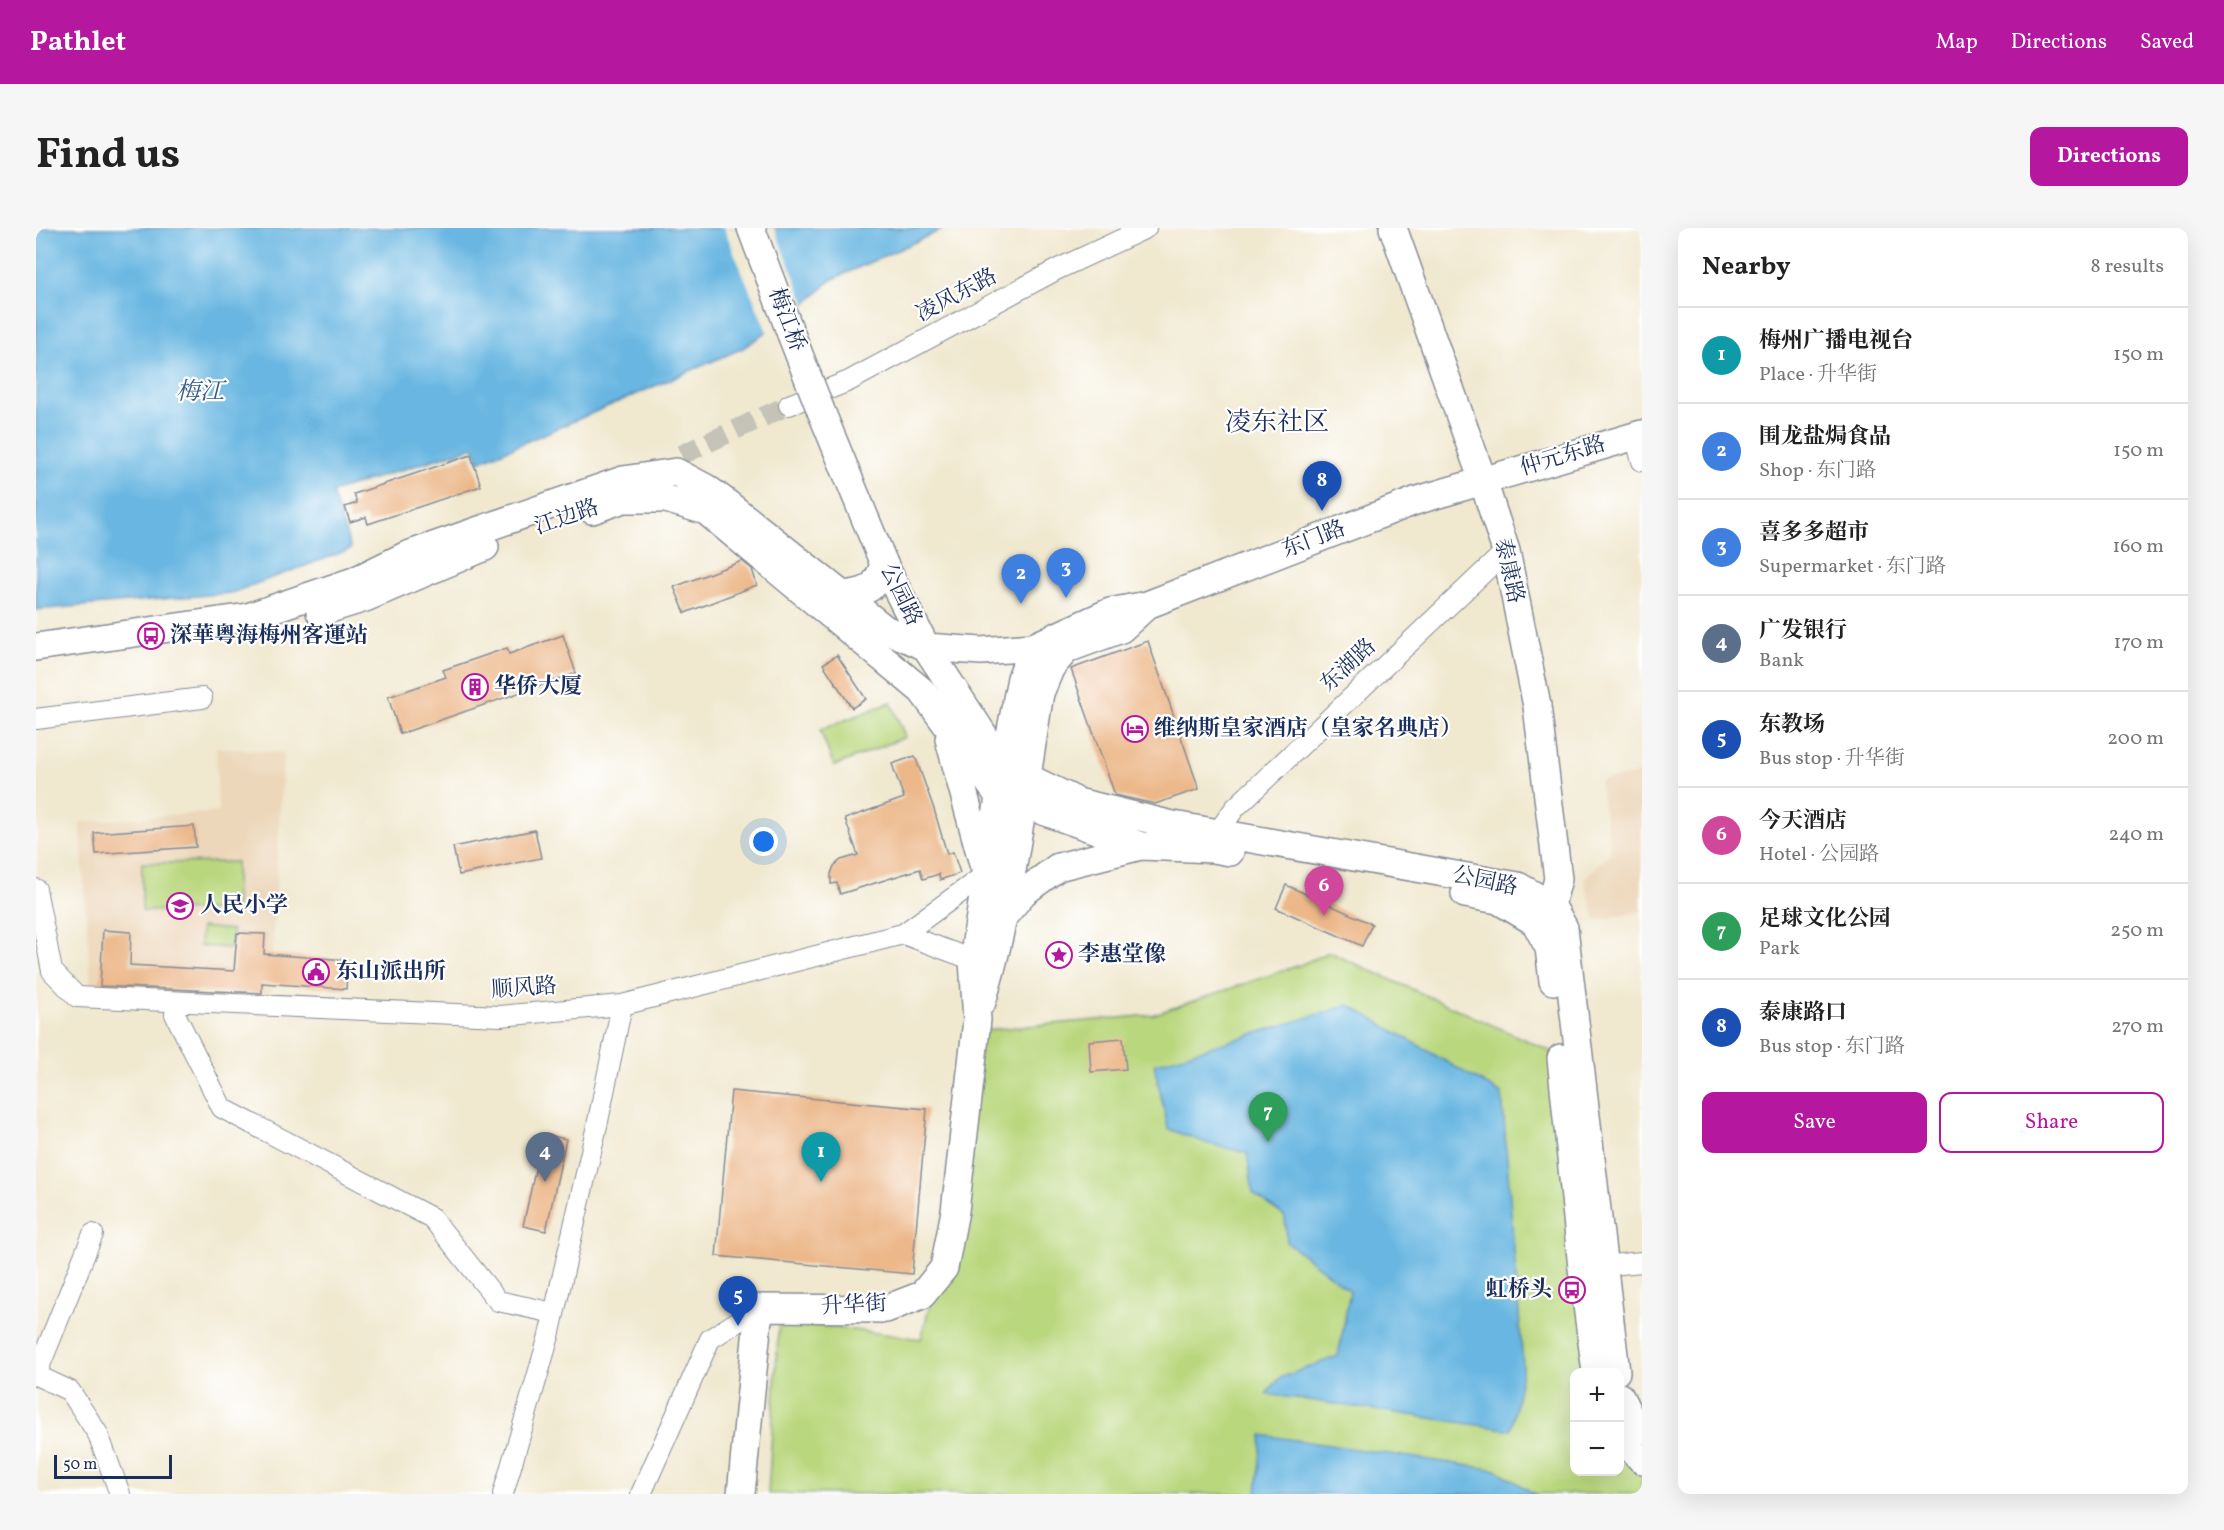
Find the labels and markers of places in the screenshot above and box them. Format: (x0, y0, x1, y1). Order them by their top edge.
pin: 8 (1302, 462, 1342, 511)
pin: 3 (1046, 548, 1086, 598)
pin: 2 (1002, 554, 1040, 604)
bus stop icon: 深華粵海梅州客運站 (136, 621, 166, 651)
place label: 深華粵海梅州客運站 (170, 621, 368, 652)
building icon: 华侨大厦 (460, 672, 490, 702)
place label: 华侨大厦 (494, 672, 582, 703)
hotel icon: 维纳斯皇家酒店（皇家名典店） (1120, 714, 1150, 744)
place label: 维纳斯皇家酒店（皇家名典店） (1154, 714, 1462, 745)
pin: 6 (1304, 866, 1344, 916)
school or university icon: 人民小学 (165, 891, 195, 921)
place label: 人民小学 (200, 891, 288, 922)
place icon: 李惠堂像 (1044, 940, 1074, 970)
place label: 李惠堂像 (1078, 940, 1166, 971)
public building icon: 东山派出所 (301, 957, 331, 987)
place label: 东山派出所 (336, 957, 446, 988)
pin: 7 (1248, 1092, 1288, 1142)
pin: 4 (526, 1132, 564, 1182)
pin: 1 (802, 1132, 840, 1182)
place label: 虹桥头 (1486, 1275, 1552, 1306)
bus stop icon: 虹桥头 (1557, 1275, 1587, 1305)
pin: 5 (718, 1276, 758, 1326)

